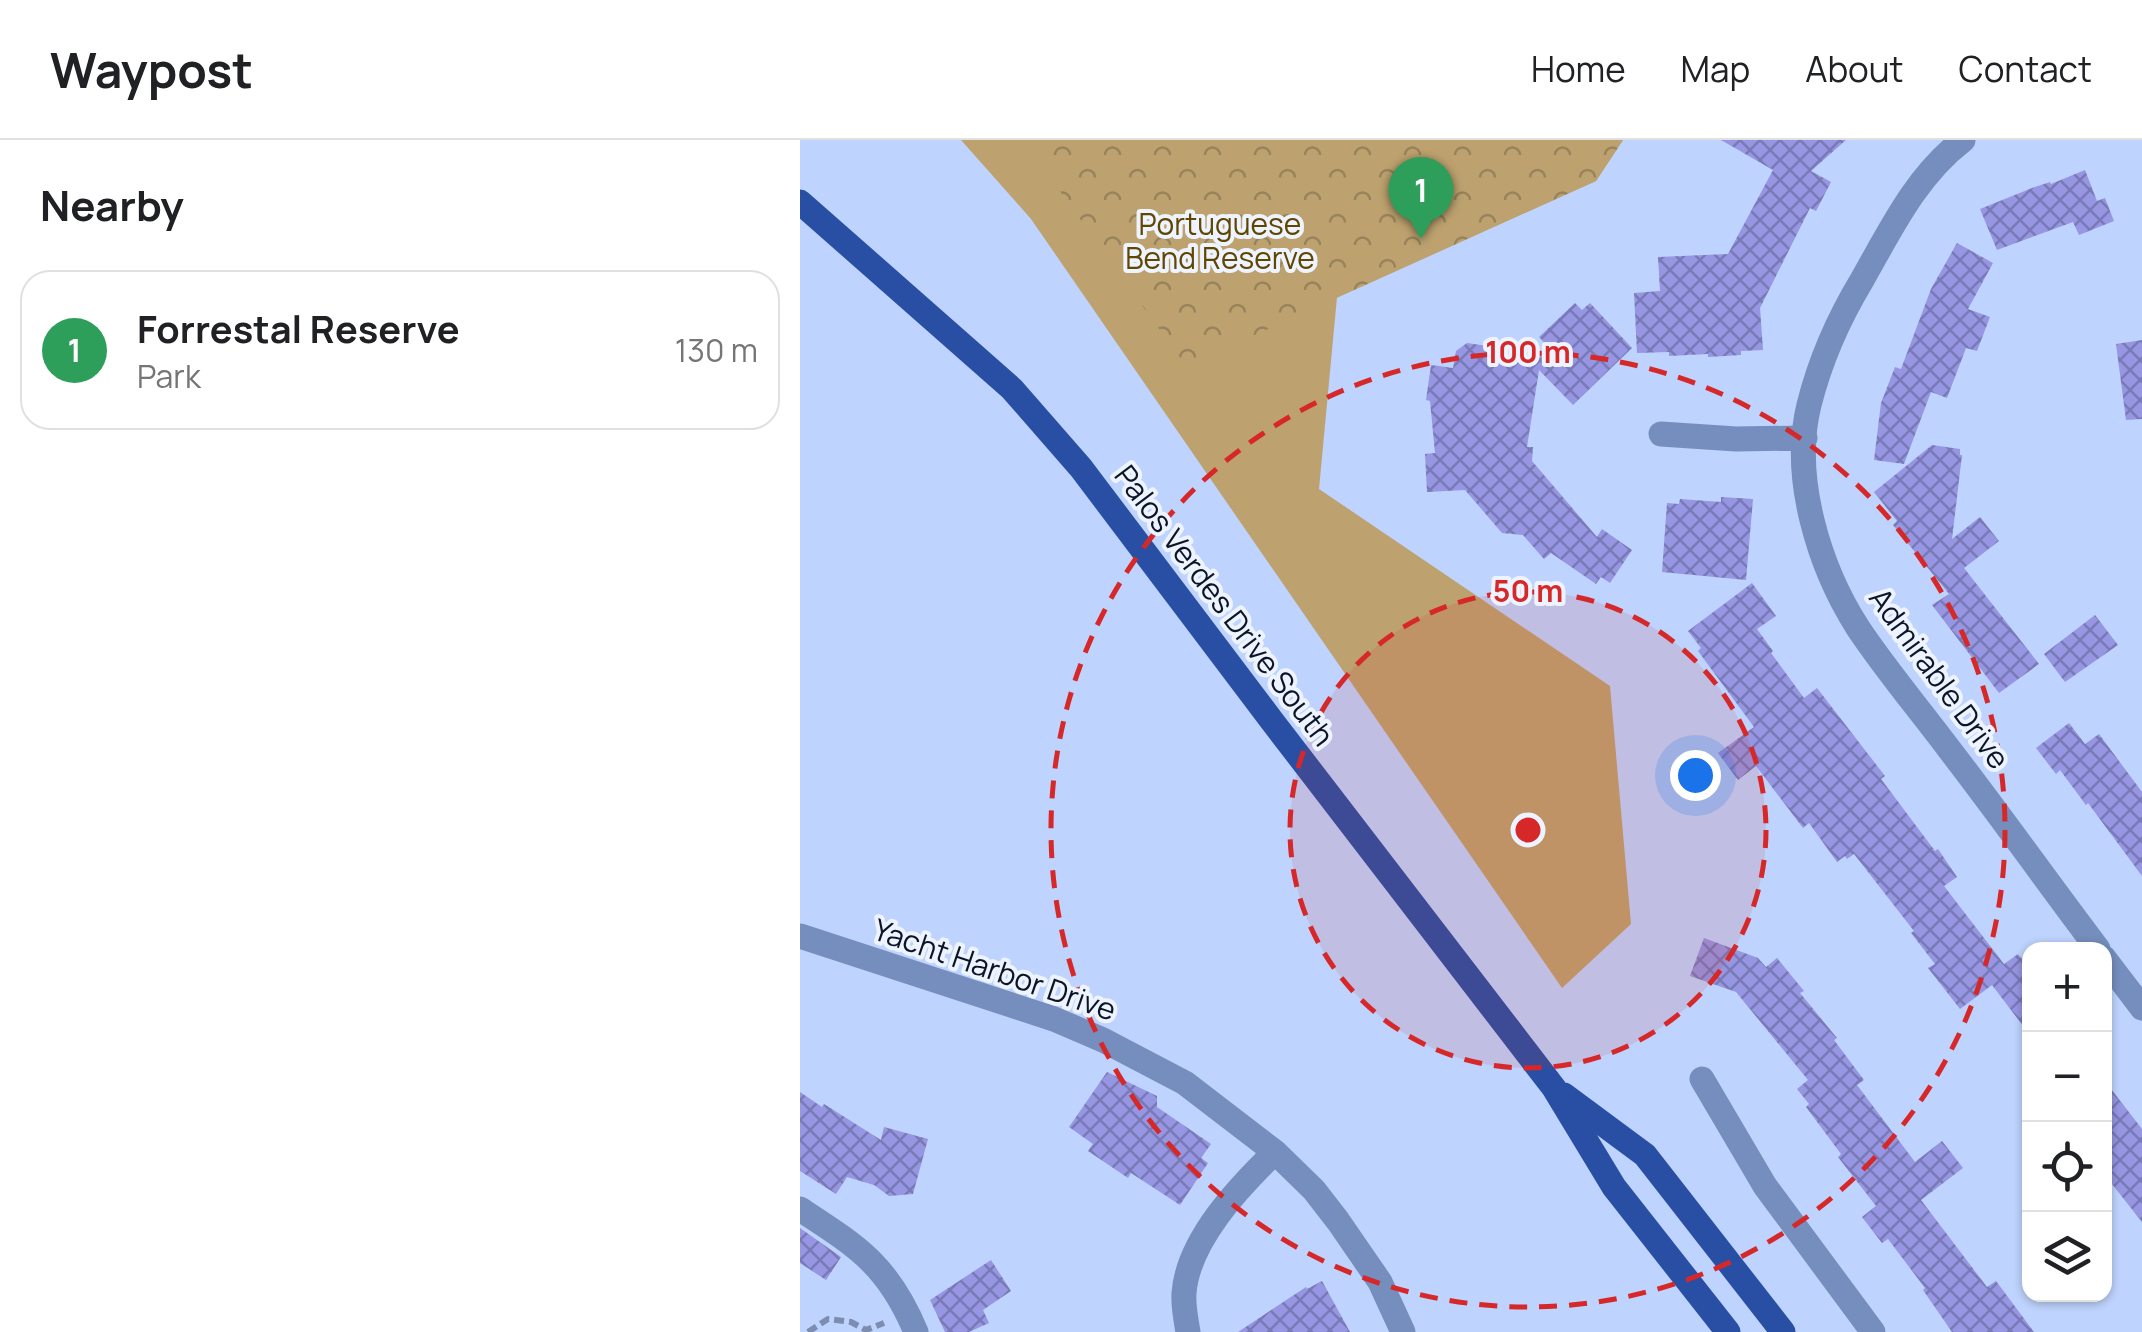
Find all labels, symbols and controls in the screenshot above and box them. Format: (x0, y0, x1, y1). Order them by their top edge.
text: Waypost (50, 37, 253, 102)
text: Home (1531, 45, 1626, 93)
text: Map (1681, 45, 1750, 93)
text: About (1805, 45, 1904, 93)
text: Contact (1959, 45, 2092, 93)
pin: 1 (1388, 157, 1454, 239)
text: Nearby (40, 176, 184, 234)
park label: Portuguese Bend Reserve (1125, 203, 1315, 278)
text: Forrestal Reserve (137, 302, 460, 354)
text: 1 (67, 328, 82, 372)
text: 130 m (675, 328, 758, 372)
text: 100 m (1485, 331, 1571, 372)
text: Park (137, 354, 201, 398)
street label: Palos Verdes Drive South (1106, 456, 1344, 754)
text: 50 m (1493, 570, 1563, 611)
street label: Admirable Drive (1860, 579, 2020, 777)
your location (1670, 750, 1721, 801)
centre of rings (1510, 812, 1546, 848)
street label: Yacht Harbor Drive (868, 908, 1122, 1030)
map controls (2022, 942, 2112, 1302)
button: + (2022, 942, 2112, 1032)
button: − (2022, 1032, 2112, 1122)
button: locate (2022, 1122, 2112, 1212)
button: layers (2022, 1212, 2112, 1302)

